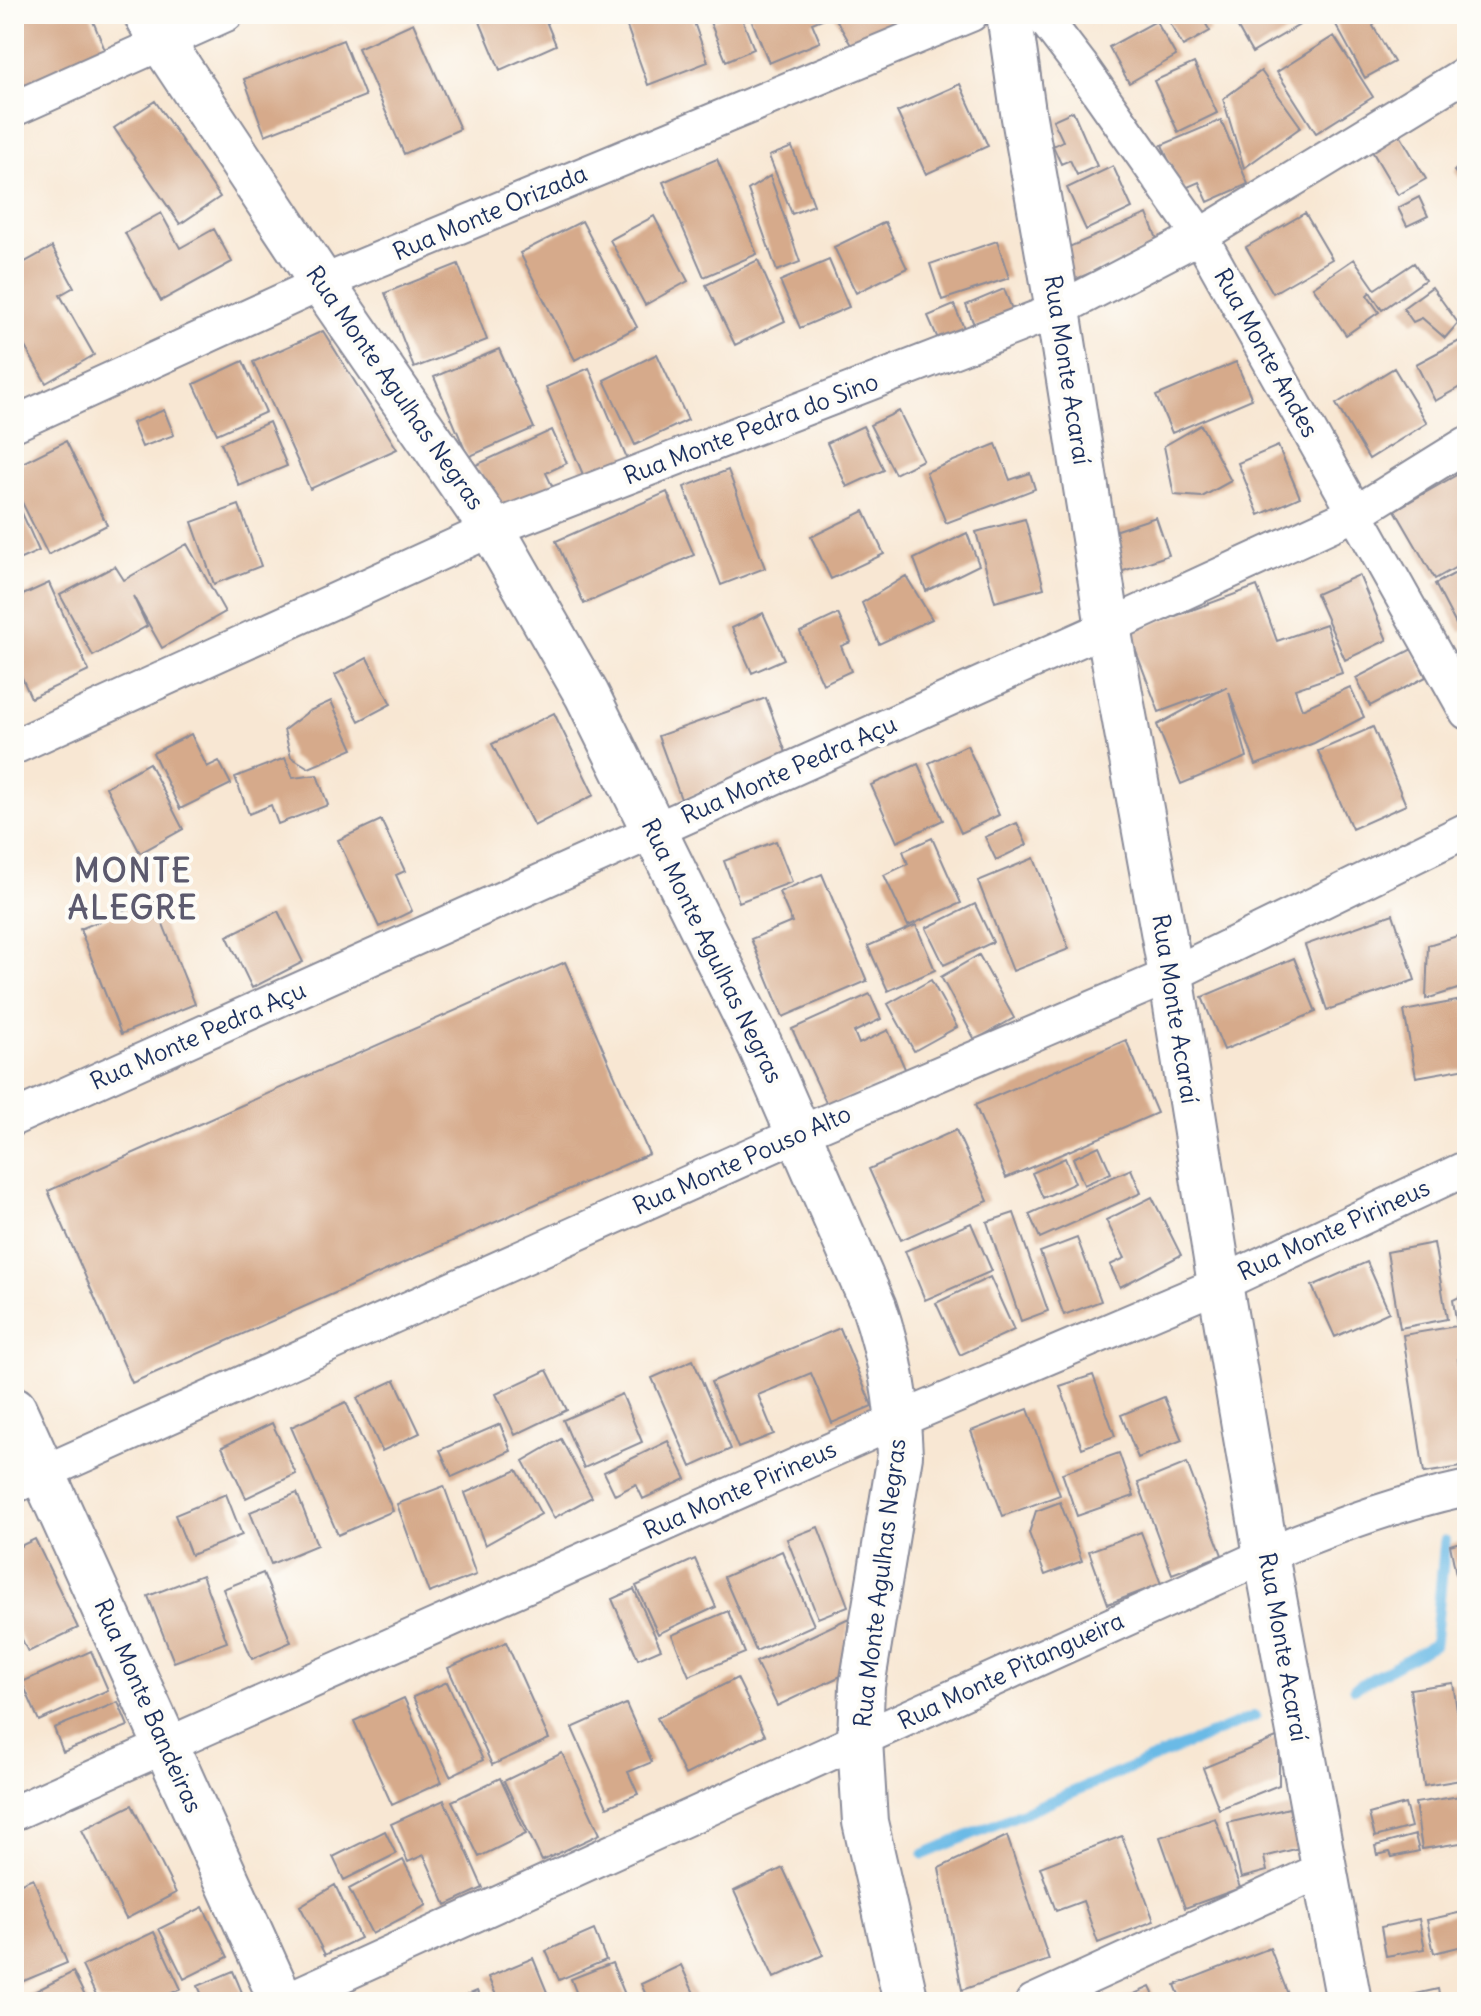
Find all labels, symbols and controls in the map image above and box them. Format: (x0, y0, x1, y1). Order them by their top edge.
street label: Rua Monte Orizada (388, 158, 591, 266)
street label: Rua Monte Agulhas Negras (300, 260, 491, 515)
street label: Rua Monte Andes (1208, 263, 1326, 442)
street label: Rua Monte Acaraí (1038, 273, 1098, 467)
street label: Rua Monte Pedra do Sino (619, 366, 882, 491)
street label: Rua Monte Pedra Açu (676, 708, 901, 830)
street label: Rua Monte Agulhas Negras (636, 813, 790, 1088)
district label: MONTE ALEGRE (68, 850, 198, 928)
street label: Rua Monte Acaraí (1146, 912, 1206, 1106)
street label: Rua Monte Pedra Açu (85, 974, 310, 1096)
street label: Rua Monte Pouso Alto (628, 1098, 855, 1221)
street label: Rua Monte Pirineus (1233, 1172, 1434, 1287)
street label: Rua Monte Pirineus (638, 1433, 841, 1545)
street label: Rua Monte Agulhas Negras (846, 1437, 912, 1729)
street label: Rua Monte Acaraí (1253, 1550, 1315, 1744)
street label: Rua Monte Bandeiras (88, 1594, 210, 1817)
street label: Rua Monte Pitangueira (893, 1605, 1128, 1736)

